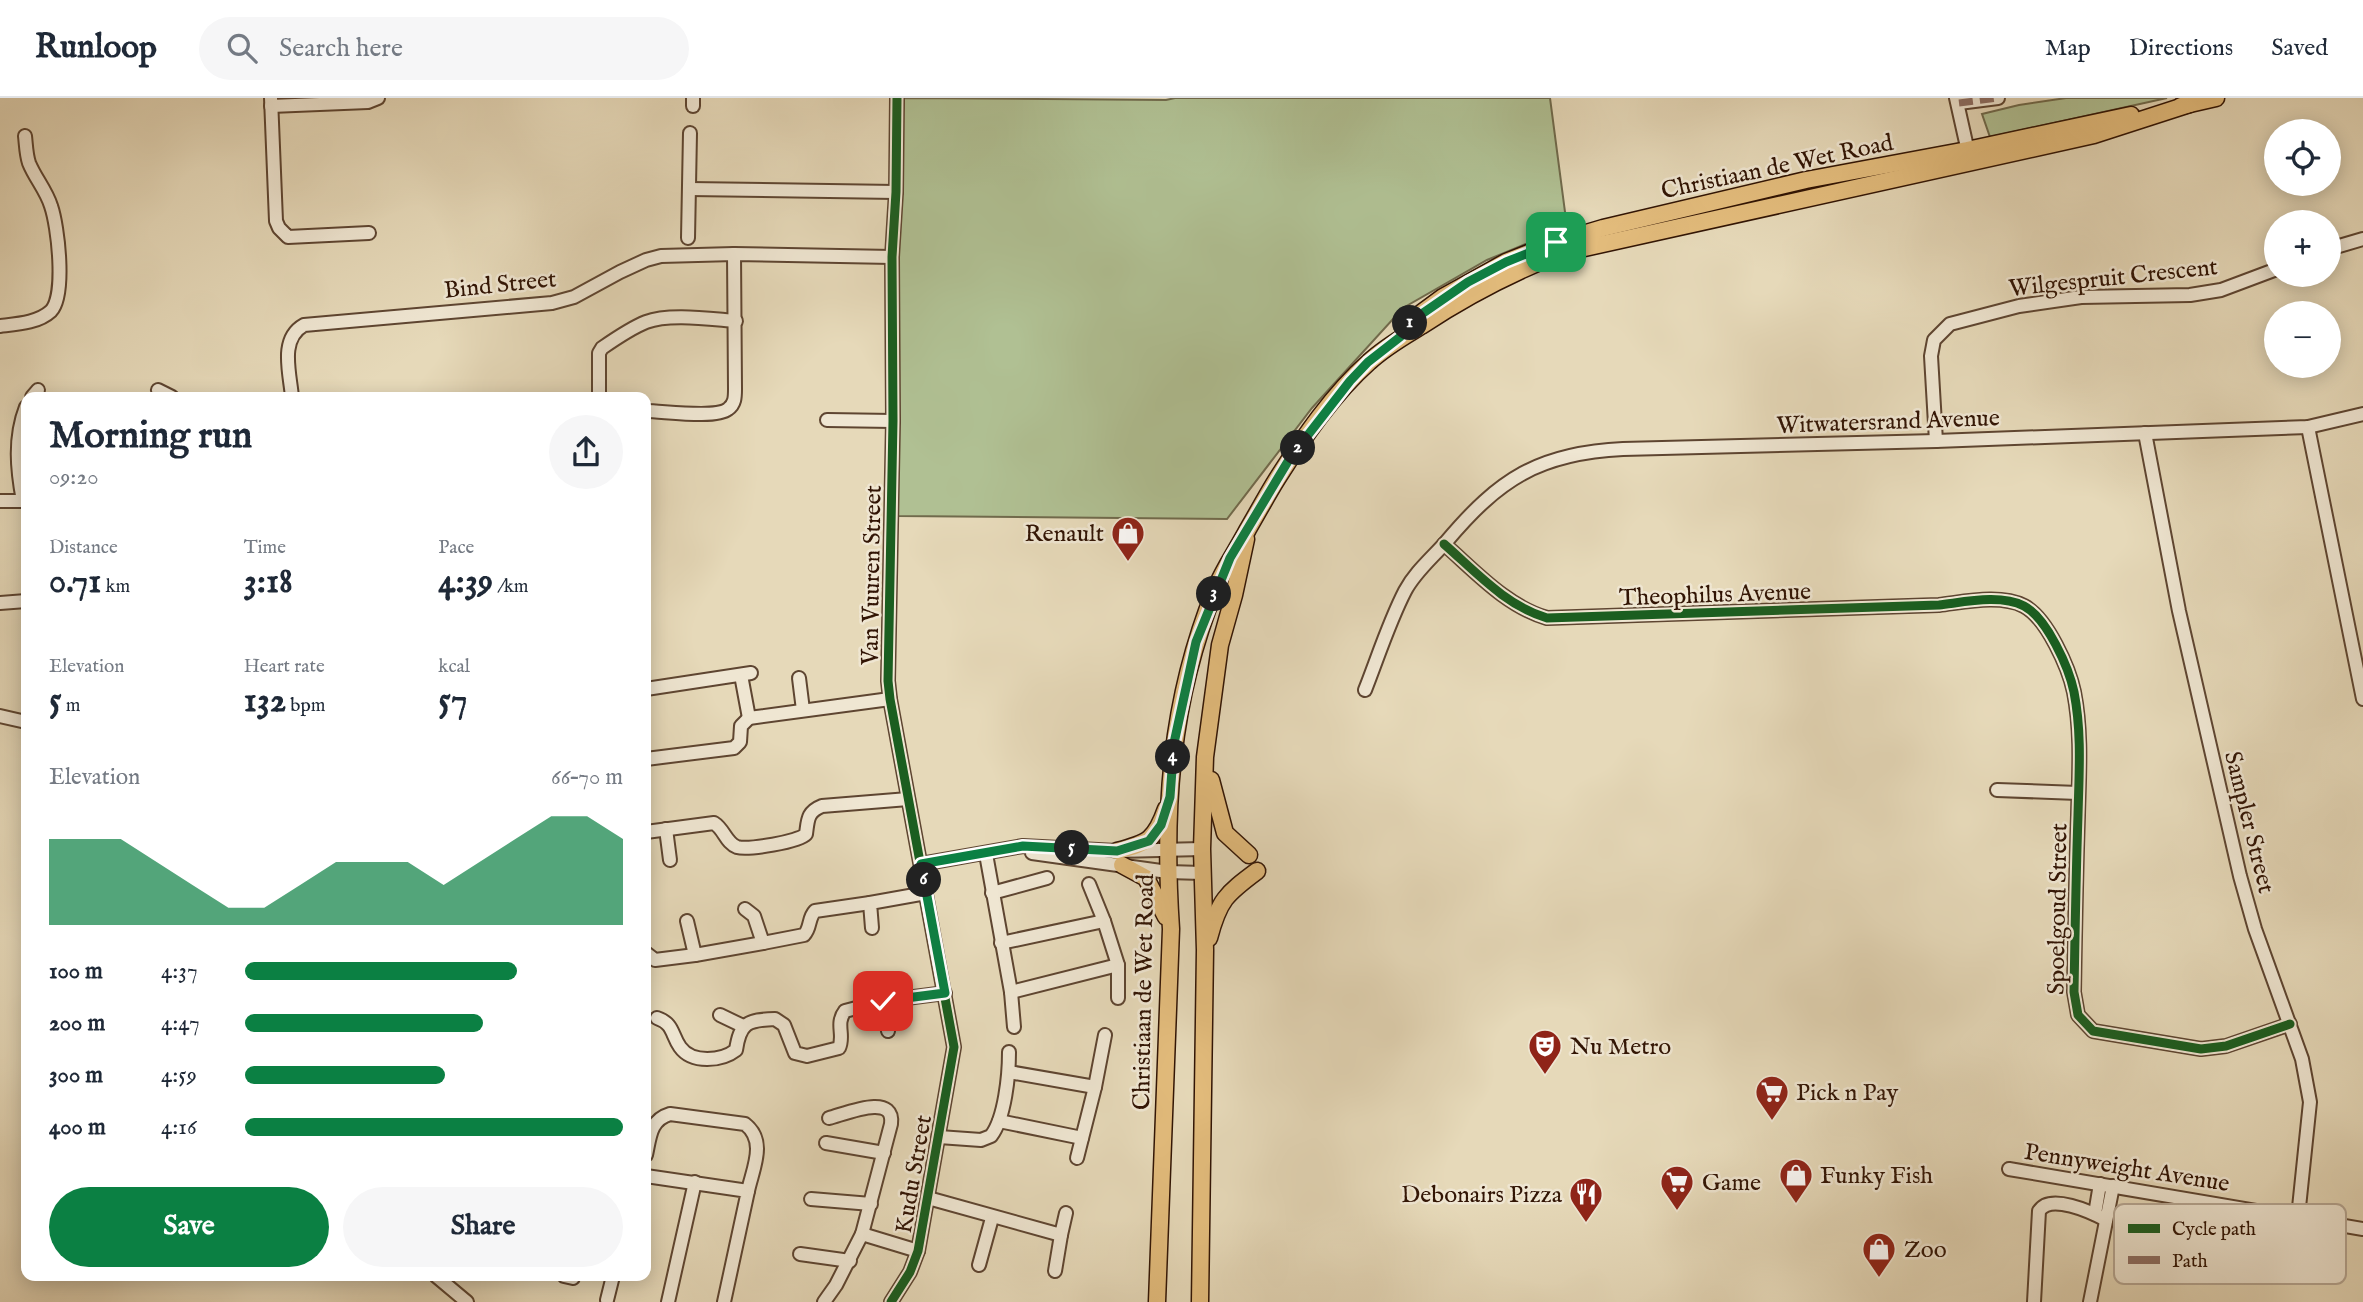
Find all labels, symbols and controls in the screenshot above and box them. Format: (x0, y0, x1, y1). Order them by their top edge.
search box (199, 17, 689, 80)
text: Runloop (35, 27, 157, 69)
icon: search (223, 29, 261, 67)
text: Search here (279, 32, 403, 65)
text: Map (2045, 33, 2091, 64)
text: Directions (2129, 33, 2233, 64)
text: Saved (2271, 33, 2328, 64)
map controls (2264, 119, 2341, 378)
button: locate (2264, 119, 2341, 196)
street label: Christiaan de Wet Road (1658, 128, 1896, 207)
button: + (2264, 210, 2341, 287)
pin (1526, 212, 1586, 272)
icon: arrive (1537, 223, 1575, 261)
street label: Wilgespruit Crescent (2007, 252, 2219, 305)
street label: Bind Street (442, 264, 558, 307)
button: − (2264, 301, 2341, 378)
pin: 1 (1392, 306, 1428, 341)
text: 1 (1406, 310, 1413, 334)
street label: Witwatersrand Avenue (1776, 403, 2000, 442)
text: Morning run (49, 413, 252, 461)
button: share (549, 415, 623, 489)
pin: 2 (1280, 430, 1316, 466)
text: 2 (1293, 435, 1302, 459)
text: 09:20 (49, 463, 99, 492)
street label: Van Vuuren Street (855, 485, 890, 666)
shop icon: Renault (1109, 514, 1147, 563)
place label: Renault (1024, 519, 1104, 550)
text: Distance (49, 536, 118, 560)
text: Time (244, 536, 286, 560)
text: Pace (438, 536, 474, 560)
text: 0.71 (49, 560, 101, 605)
text: 3:18 (244, 560, 293, 605)
text: 4:39 (438, 560, 493, 605)
text: km (101, 575, 130, 599)
text: /km (493, 575, 529, 599)
pin: 3 (1196, 576, 1232, 612)
street label: Theophilus Avenue (1618, 577, 1812, 614)
text: 3 (1210, 581, 1217, 605)
text: Elevation (49, 655, 124, 679)
text: Heart rate (244, 655, 325, 679)
text: kcal (438, 655, 470, 679)
text: 5 (49, 679, 62, 724)
text: 132 (244, 679, 286, 724)
text: 57 (438, 679, 467, 724)
text: m (62, 694, 81, 718)
text: bpm (286, 694, 325, 718)
pin: 4 (1156, 740, 1190, 774)
text: 4 (1168, 744, 1177, 768)
street label: Sampler Street (2216, 748, 2281, 897)
text: Elevation (49, 763, 140, 792)
text: 66–70 m (551, 763, 623, 792)
street label: Spoelgoud Street (2042, 823, 2075, 995)
pin: 5 (1054, 830, 1090, 866)
text: 5 (1068, 835, 1075, 859)
pin: 6 (906, 862, 942, 898)
text: 6 (919, 867, 928, 891)
street label: Christiaan de Wet Road (1127, 873, 1162, 1111)
text: 100 m (49, 957, 103, 986)
text: 4:37 (161, 957, 198, 986)
pin (853, 971, 913, 1031)
icon: check (864, 982, 902, 1020)
text: 200 m (49, 1009, 105, 1038)
text: 4:47 (161, 1009, 200, 1038)
theatre icon: Nu Metro (1526, 1027, 1564, 1076)
place label: Nu Metro (1570, 1032, 1671, 1063)
text: 300 m (49, 1061, 103, 1090)
text: 4:59 (161, 1061, 197, 1090)
supermarket icon: Pick n Pay (1753, 1073, 1791, 1122)
place label: Pick n Pay (1796, 1078, 1898, 1109)
text: 400 m (49, 1113, 106, 1142)
text: 4:16 (161, 1113, 197, 1142)
street label: Kudu Street (889, 1113, 940, 1236)
street label: Pennyweight Avenue (2022, 1137, 2232, 1200)
shop icon: Funky Fish (1777, 1156, 1815, 1205)
place label: Funky Fish (1820, 1161, 1933, 1192)
supermarket icon: Game (1658, 1163, 1696, 1212)
place label: Game (1702, 1168, 1761, 1199)
restaurant icon: Debonairs Pizza (1567, 1175, 1605, 1224)
place label: Debonairs Pizza (1401, 1180, 1563, 1211)
button: Save (49, 1187, 329, 1267)
button: Share (343, 1187, 623, 1267)
legend (2114, 1204, 2346, 1284)
text: Cycle path (2172, 1218, 2256, 1242)
shop icon: Zoo (1860, 1230, 1898, 1279)
place label: Zoo (1904, 1235, 1947, 1266)
text: Path (2172, 1250, 2208, 1274)

